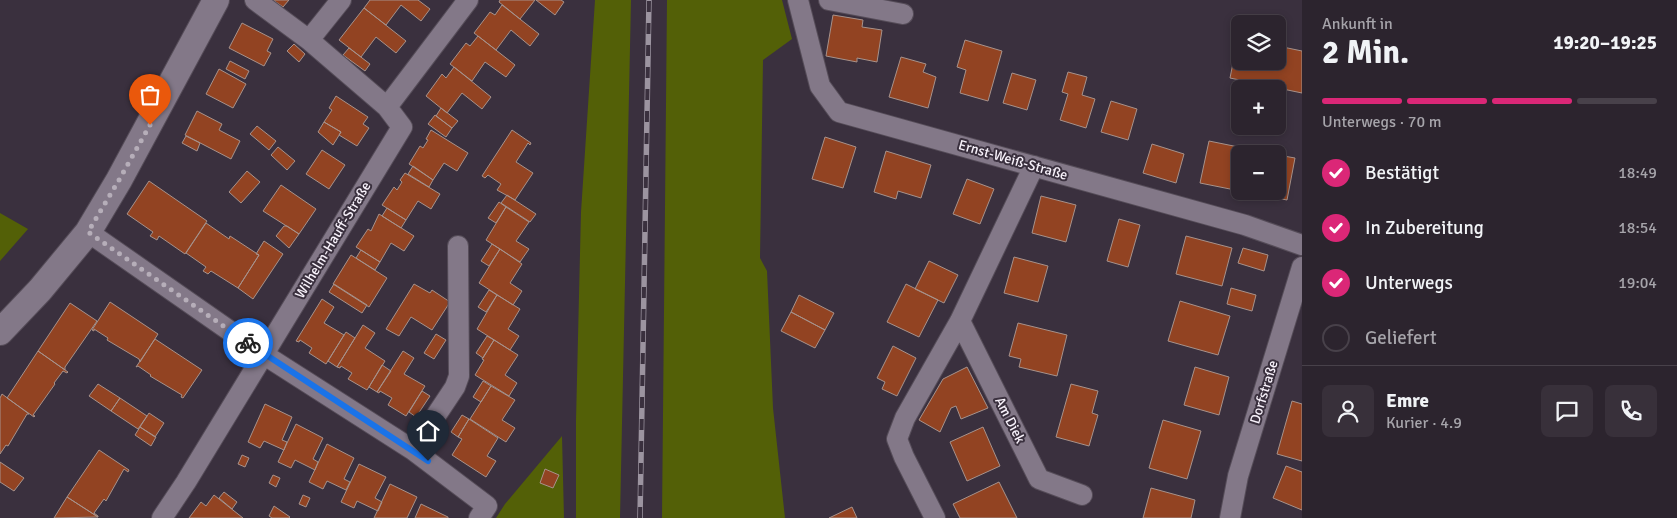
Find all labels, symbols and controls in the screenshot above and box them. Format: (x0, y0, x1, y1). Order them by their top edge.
text: Ankunft in (1322, 14, 1393, 34)
map controls (1231, 15, 1286, 200)
button: layers (1231, 15, 1286, 70)
text: 19:20–19:25 (1553, 31, 1657, 55)
text: 2 Min. (1322, 33, 1409, 72)
pin (129, 74, 171, 125)
button: + (1231, 80, 1286, 135)
icon: bag (136, 81, 164, 109)
text: Unterwegs · 70 m (1322, 112, 1441, 132)
street label: Ernst-Weiß-Straße (956, 136, 1070, 184)
button: − (1231, 145, 1286, 200)
icon: check (1322, 159, 1350, 187)
text: Bestätigt (1365, 161, 1439, 185)
text: 18:49 (1618, 163, 1657, 183)
street label: Wilhelm-Hauff-Straße (291, 179, 375, 301)
icon: check (1322, 214, 1350, 242)
text: In Zubereitung (1365, 216, 1484, 240)
text: 18:54 (1618, 218, 1657, 238)
icon: check (1322, 269, 1350, 297)
text: Unterwegs (1365, 271, 1453, 295)
text: 19:04 (1618, 273, 1657, 293)
courier (223, 318, 273, 368)
text: Geliefert (1365, 326, 1437, 350)
icon: bike (234, 329, 262, 357)
street label: Dorfstraße (1246, 358, 1282, 426)
button: person (1322, 385, 1374, 437)
button: chat (1541, 385, 1593, 437)
button: phone (1605, 385, 1657, 437)
text: Emre (1386, 389, 1429, 413)
street label: Am Diek (991, 394, 1029, 446)
pin (407, 410, 449, 461)
text: Kurier · 4.9 (1386, 413, 1462, 433)
icon: home (414, 417, 442, 445)

